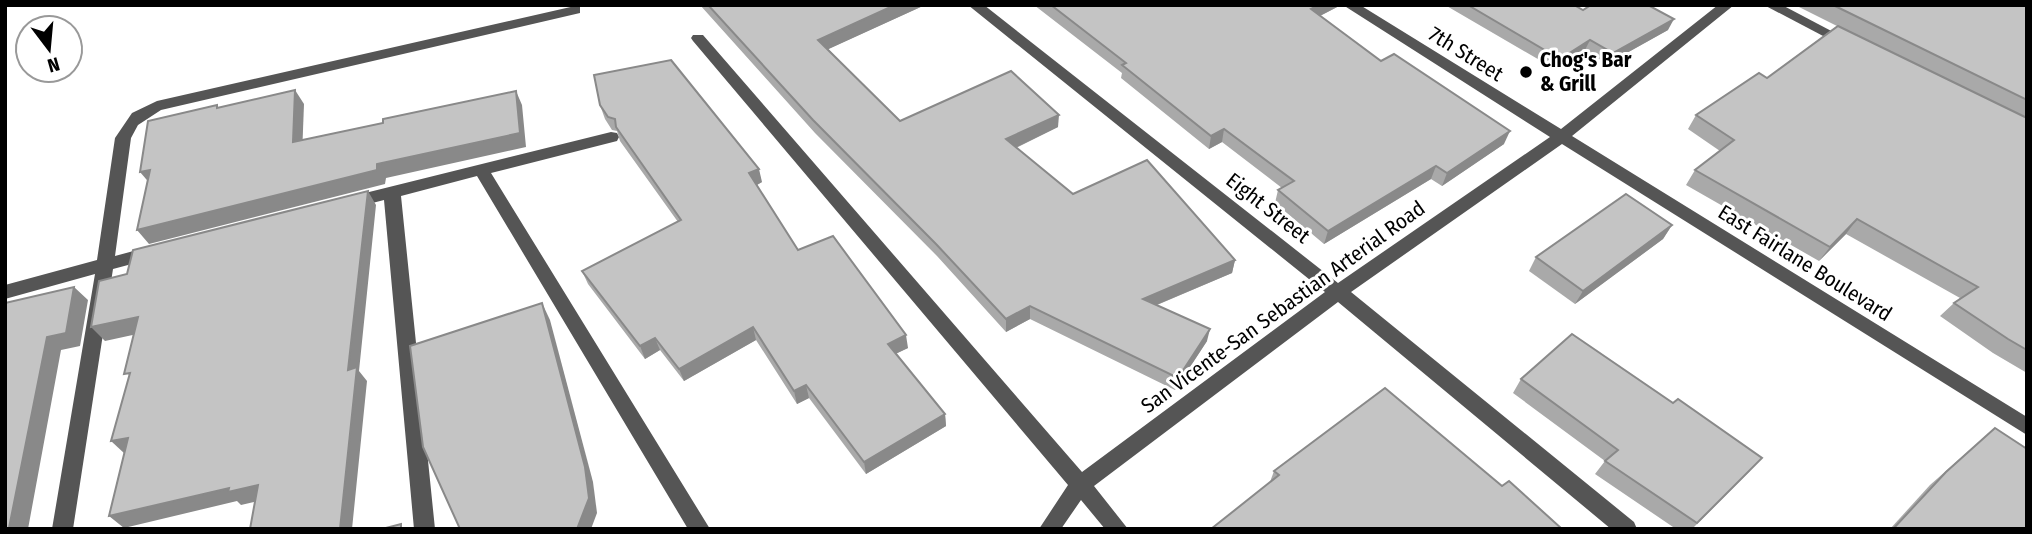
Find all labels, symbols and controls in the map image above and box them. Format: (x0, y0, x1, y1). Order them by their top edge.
north arrow (14, 14, 84, 84)
street label: 7th Street (1424, 21, 1508, 87)
place label: Chog's Bar & Grill (1540, 47, 1632, 97)
text: N (45, 52, 62, 77)
marker: Chog's Bar & Grill (1518, 64, 1534, 80)
street label: Eight Street (1221, 167, 1315, 249)
street label: San Vicente-San Sebastian Arterial Road (1136, 195, 1430, 419)
street label: East Fairlane Boulevard (1713, 199, 1897, 327)

